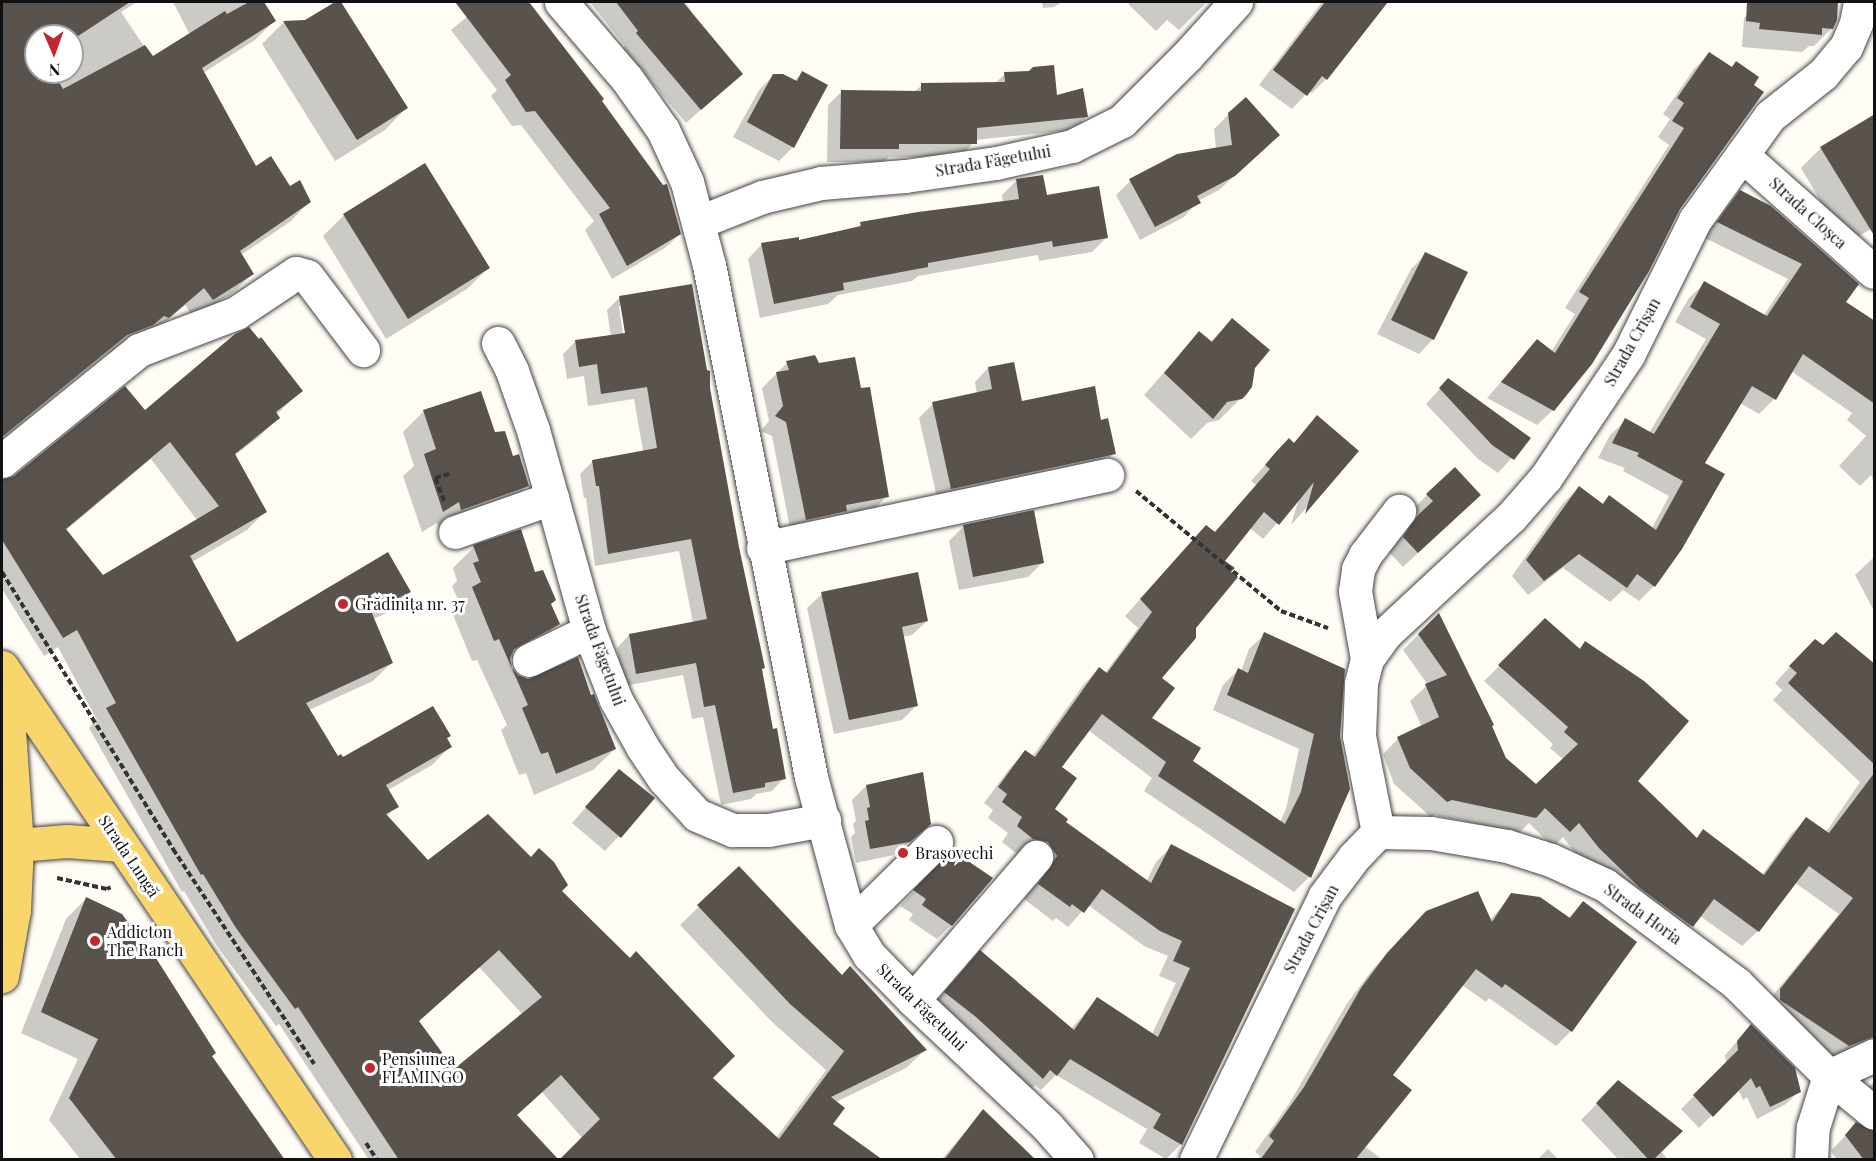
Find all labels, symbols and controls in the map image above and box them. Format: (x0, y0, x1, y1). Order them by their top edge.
north arrow (24, 24, 84, 84)
text: N (48, 60, 61, 81)
street label: Strada Făgetului (934, 141, 1052, 181)
street label: Strada Cloșca (1765, 173, 1851, 253)
street label: Strada Crișan (1600, 294, 1664, 390)
street label: Strada Făgetului (571, 592, 629, 708)
place label: Grădinița nr. 37 (355, 594, 465, 614)
marker: Grădinița nr. 37 (336, 597, 350, 611)
street label: Strada Lungă (94, 811, 164, 901)
place label: Brașovechi (915, 843, 993, 863)
marker: Brașovechi (896, 846, 910, 860)
street label: Strada Horia (1601, 879, 1685, 949)
street label: Strada Crișan (1279, 881, 1343, 977)
place label: Addicton The Ranch (107, 922, 183, 960)
marker: Addicton The Ranch (88, 934, 102, 948)
street label: Strada Făgetului (873, 959, 971, 1055)
place label: Pensiunea FLAMINGO (382, 1049, 464, 1087)
marker: Pensiunea FLAMINGO (363, 1061, 377, 1075)

